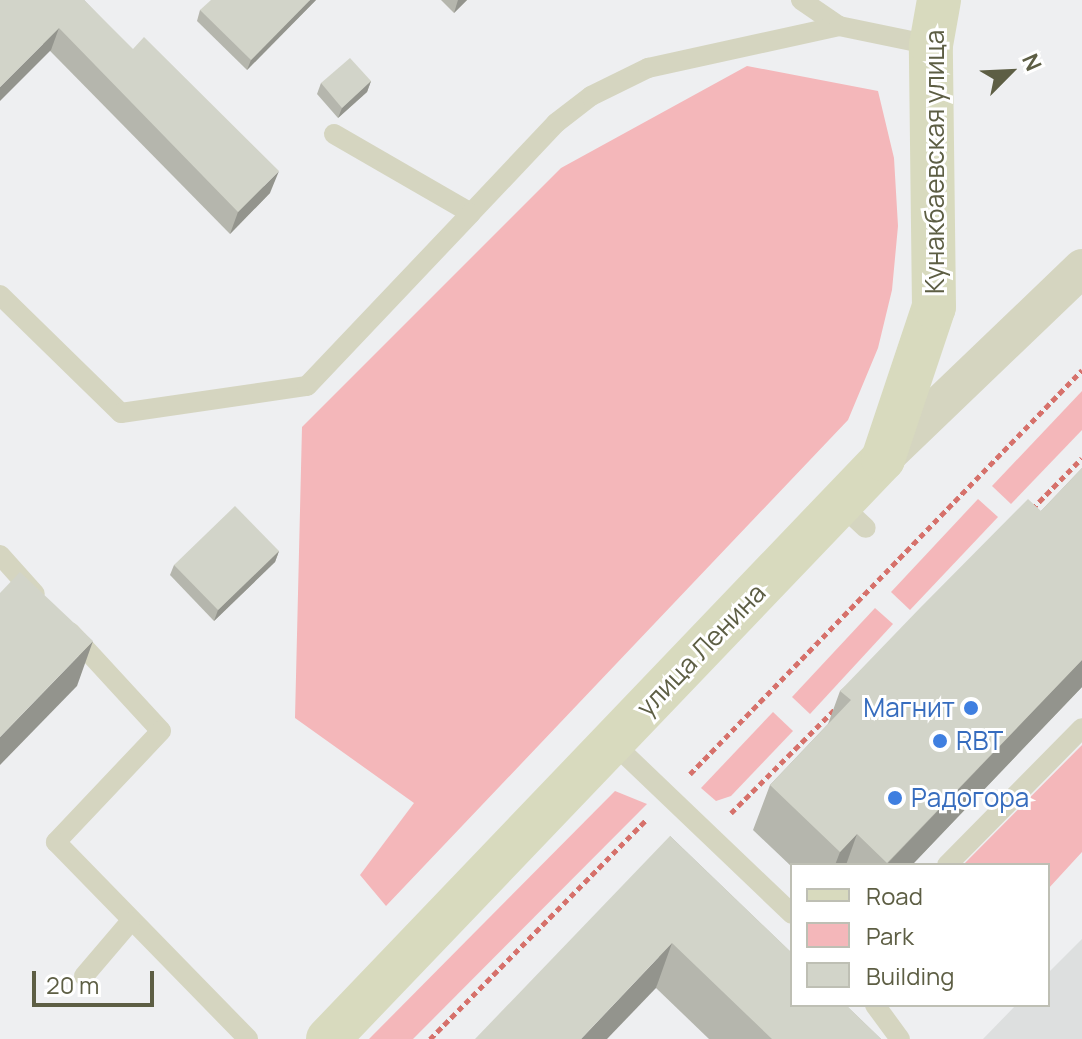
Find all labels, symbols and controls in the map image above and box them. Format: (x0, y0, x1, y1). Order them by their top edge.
street label: Кунакбаевская улица (919, 30, 951, 294)
north arrow (970, 32, 1050, 112)
text: N (1015, 49, 1049, 76)
street label: улица Ленина (630, 577, 772, 723)
place label: Магнит (863, 692, 955, 724)
marker: Магнит (962, 699, 980, 717)
place label: RBT (956, 725, 1003, 757)
marker: RBT (931, 732, 949, 750)
place label: Радогора (911, 782, 1029, 814)
marker: Радогора (886, 789, 904, 807)
legend (790, 863, 1050, 1007)
text: Road (866, 879, 923, 912)
text: Park (866, 919, 914, 952)
scale bar (36, 955, 158, 1005)
text: Building (866, 959, 954, 992)
text: 20 m (46, 968, 99, 1001)

